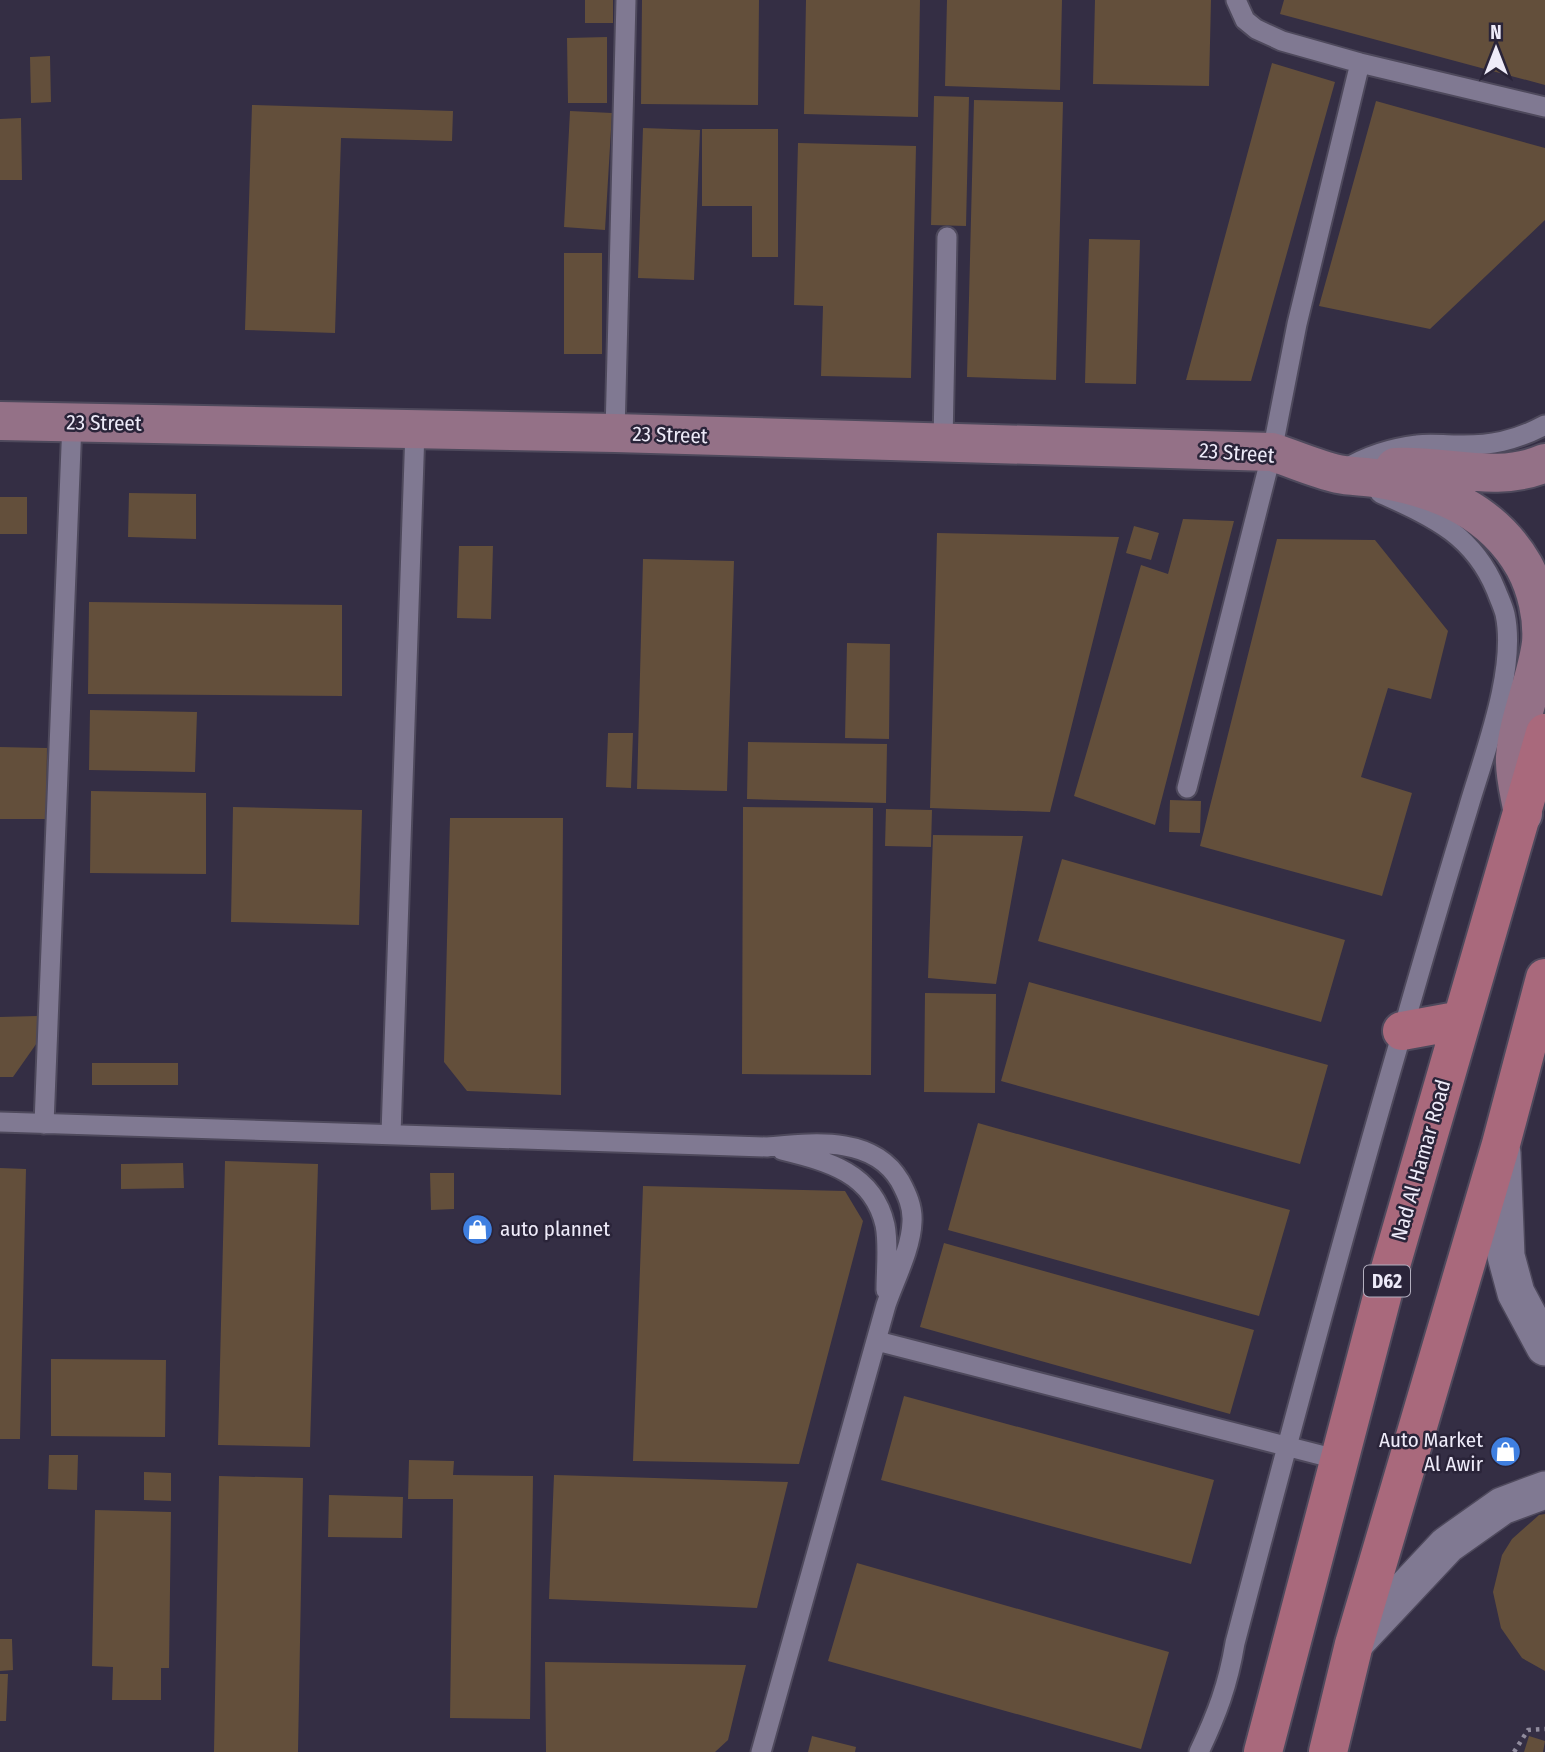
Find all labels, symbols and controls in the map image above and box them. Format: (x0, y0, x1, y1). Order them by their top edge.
north arrow (1461, 14, 1531, 84)
text: N (1490, 21, 1502, 44)
street label: 23 Street (66, 409, 142, 437)
street label: 23 Street (632, 421, 708, 449)
street label: 23 Street (1199, 437, 1276, 469)
street label: Nad Al Hamar Road (1386, 1077, 1456, 1243)
shop icon: auto plannet (460, 1212, 494, 1246)
place label: auto plannet (500, 1216, 610, 1242)
road number: D62 (1364, 1266, 1410, 1296)
place label: Auto Market Al Awir (1379, 1427, 1484, 1477)
shop icon: Auto Market Al Awir (1489, 1435, 1523, 1469)

